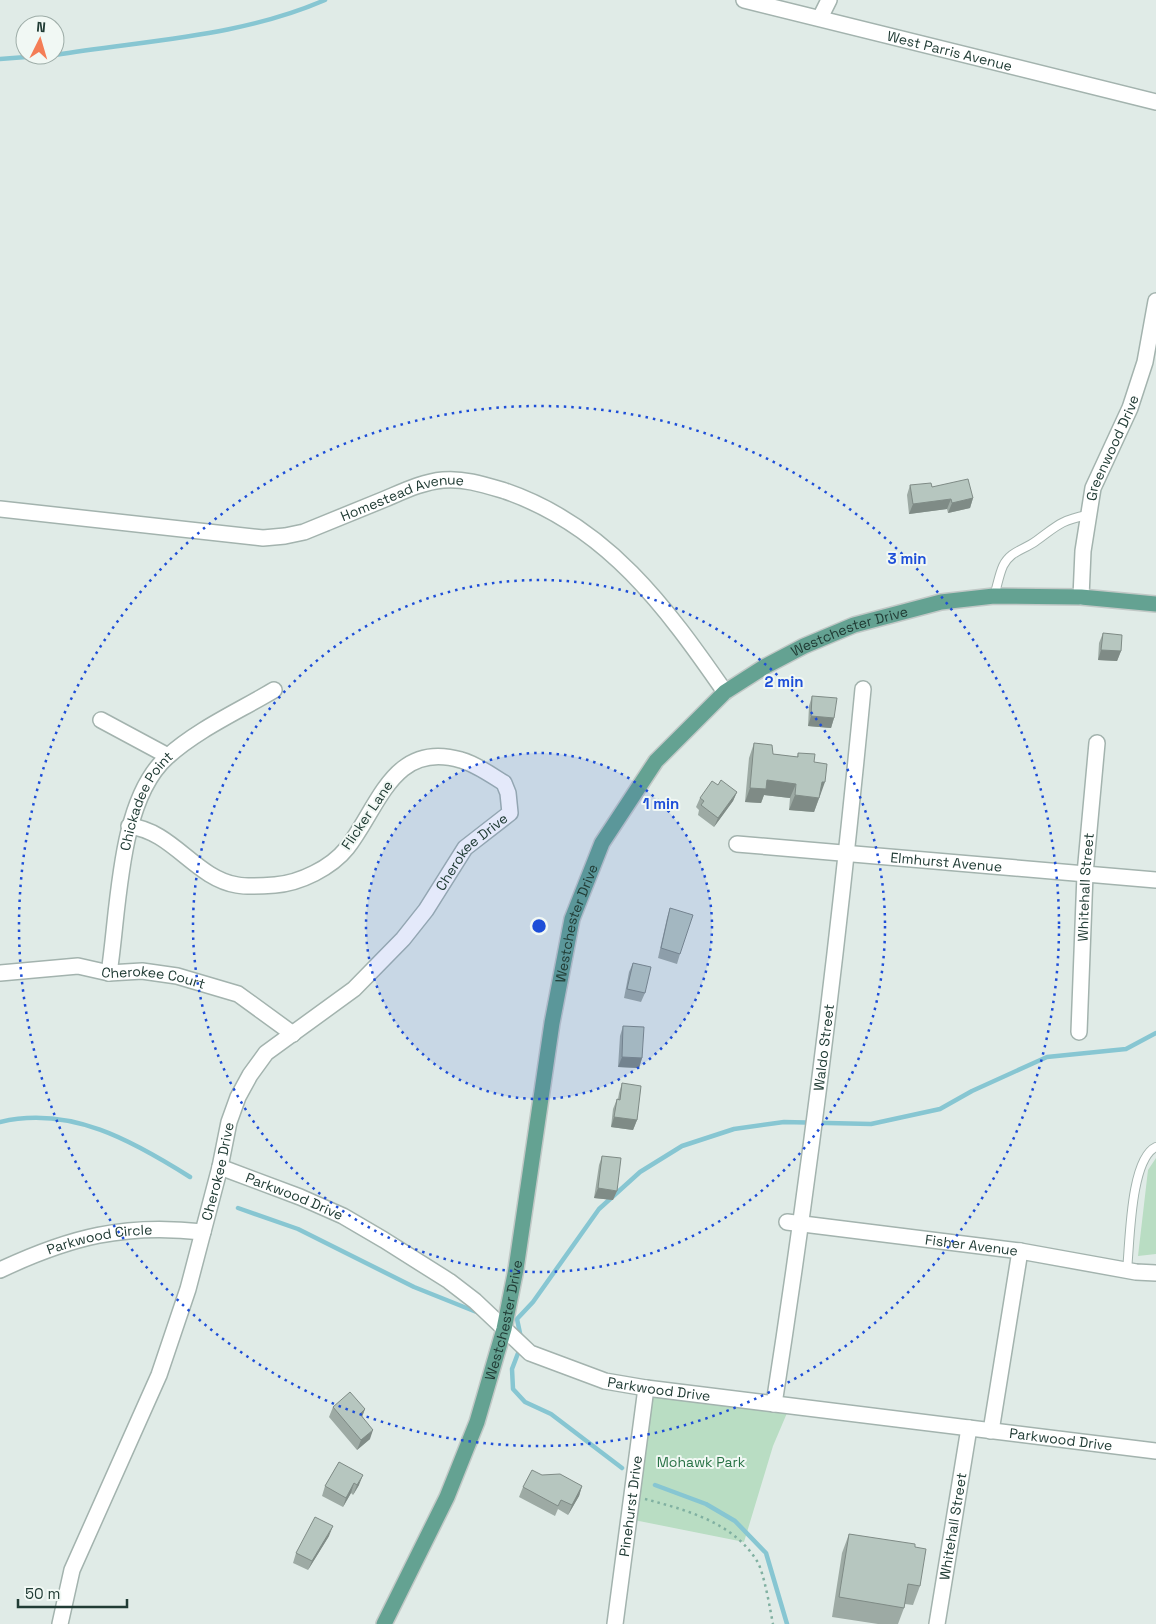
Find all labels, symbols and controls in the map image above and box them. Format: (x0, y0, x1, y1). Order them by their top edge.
north arrow (15, 15, 65, 65)
text: N (36, 18, 47, 36)
street label: West Parris Avenue (885, 27, 1014, 75)
street label: Greenwood Drive (1082, 393, 1143, 502)
street label: Homestead Avenue (338, 471, 465, 525)
text: 3 min (888, 549, 926, 568)
street label: Westchester Drive (788, 602, 910, 660)
text: 2 min (765, 672, 803, 691)
street label: Chickadee Point (116, 747, 176, 852)
street label: Flicker Lane (337, 777, 397, 853)
text: 1 min (643, 794, 679, 813)
street label: Cherokee Drive (431, 809, 511, 894)
street label: Whitehall Street (1073, 832, 1098, 942)
street label: Elmhurst Avenue (890, 848, 1003, 876)
street label: Westchester Drive (551, 861, 602, 984)
centre of rings (530, 917, 548, 935)
street label: Cherokee Court (100, 962, 207, 993)
street label: Waldo Street (809, 1003, 838, 1092)
street label: Cherokee Drive (197, 1121, 238, 1222)
street label: Parkwood Drive (243, 1168, 346, 1224)
street label: Parkwood Circle (44, 1220, 153, 1259)
street label: Fisher Avenue (924, 1230, 1019, 1260)
street label: Westchester Drive (481, 1259, 526, 1382)
street label: Parkwood Drive (606, 1373, 712, 1405)
street label: Parkwood Drive (1008, 1424, 1113, 1455)
park label: Mohawk Park (657, 1453, 746, 1471)
street label: Pinehurst Drive (615, 1454, 646, 1558)
street label: Whitehall Street (935, 1471, 971, 1581)
scale bar (18, 1576, 126, 1608)
text: 50 m (25, 1584, 60, 1603)

